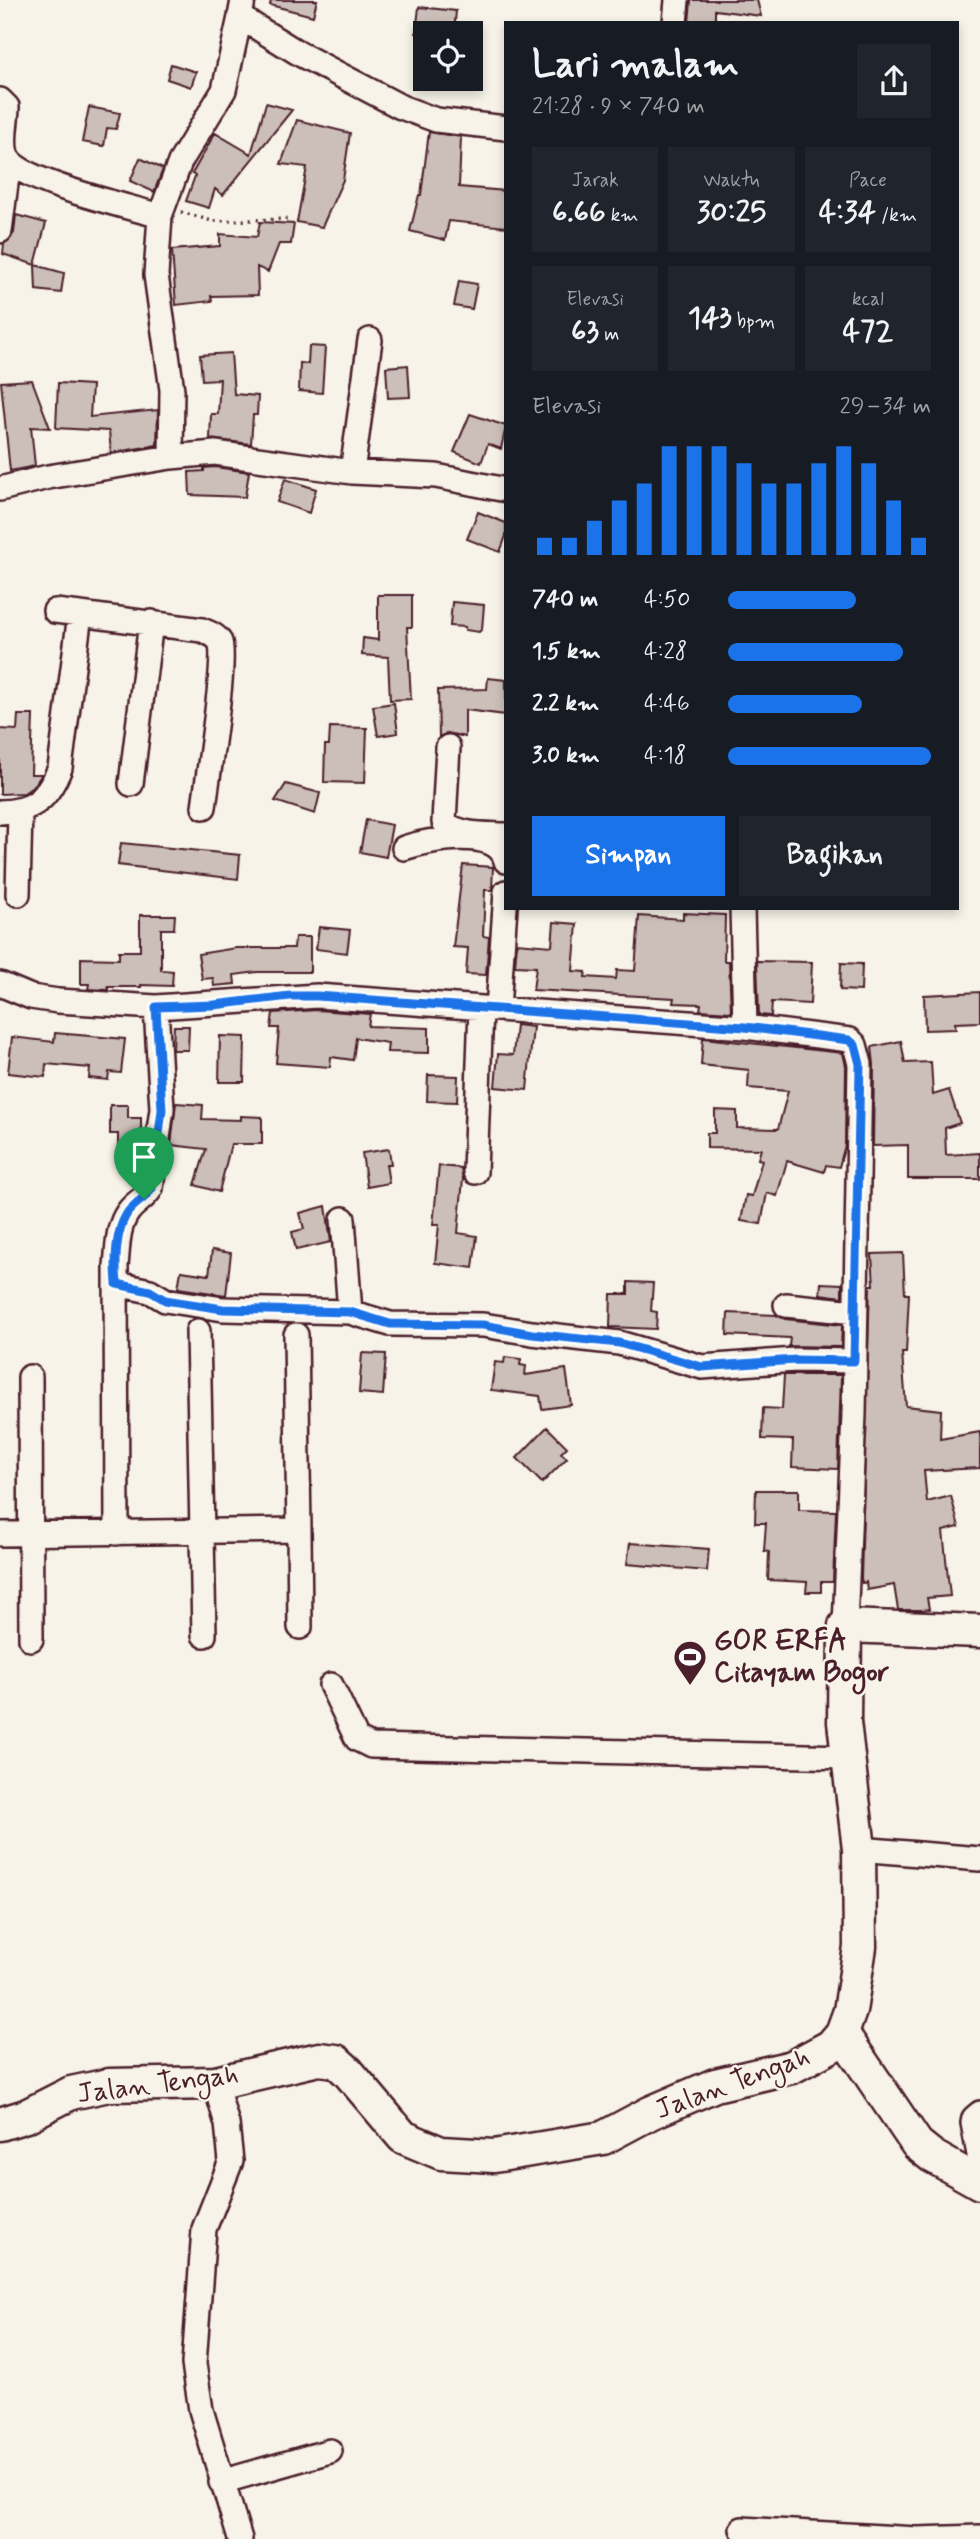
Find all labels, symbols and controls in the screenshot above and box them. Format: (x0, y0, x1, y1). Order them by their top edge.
map controls (413, 21, 483, 91)
button: locate (413, 21, 483, 91)
text: Lari malam (532, 41, 739, 90)
button: share (857, 44, 931, 118)
text: 21:28 · 9 × 740 m (532, 92, 705, 122)
text: Jarak (572, 168, 619, 193)
text: Waktu (703, 168, 760, 193)
text: Pace (849, 168, 887, 193)
text: 6.66 (552, 193, 606, 232)
text: 30:25 (697, 193, 766, 232)
text: 4:34 (819, 193, 876, 232)
text: km (606, 203, 638, 228)
text: /km (876, 203, 917, 228)
text: Elevasi (566, 287, 624, 312)
text: kcal (852, 287, 884, 312)
text: 143 (688, 299, 732, 338)
text: bpm (732, 309, 775, 334)
text: 63 (571, 312, 599, 351)
text: 472 (843, 312, 893, 351)
text: m (599, 322, 619, 347)
text: Elevasi (532, 392, 601, 422)
text: 29–34 m (839, 392, 931, 422)
text: 740 m (532, 585, 598, 615)
text: 4:50 (644, 585, 690, 615)
text: 1.5 km (532, 637, 601, 667)
text: 4:28 (644, 637, 687, 667)
text: 2.2 km (532, 689, 599, 719)
text: 4:46 (644, 689, 690, 719)
text: 3.0 km (532, 741, 600, 771)
text: 4:18 (644, 741, 686, 771)
button: Simpan (532, 816, 725, 896)
button: Bagikan (739, 816, 931, 896)
pin (114, 1127, 174, 1199)
icon: arrive (125, 1138, 163, 1176)
place label: GOR ERFA Citayam Bogor (714, 1623, 890, 1695)
sports icon: GOR ERFA Citayam Bogor (671, 1638, 709, 1687)
street label: Jalan Tengah (650, 2039, 816, 2131)
street label: Jalan Tengah (75, 2057, 241, 2115)

